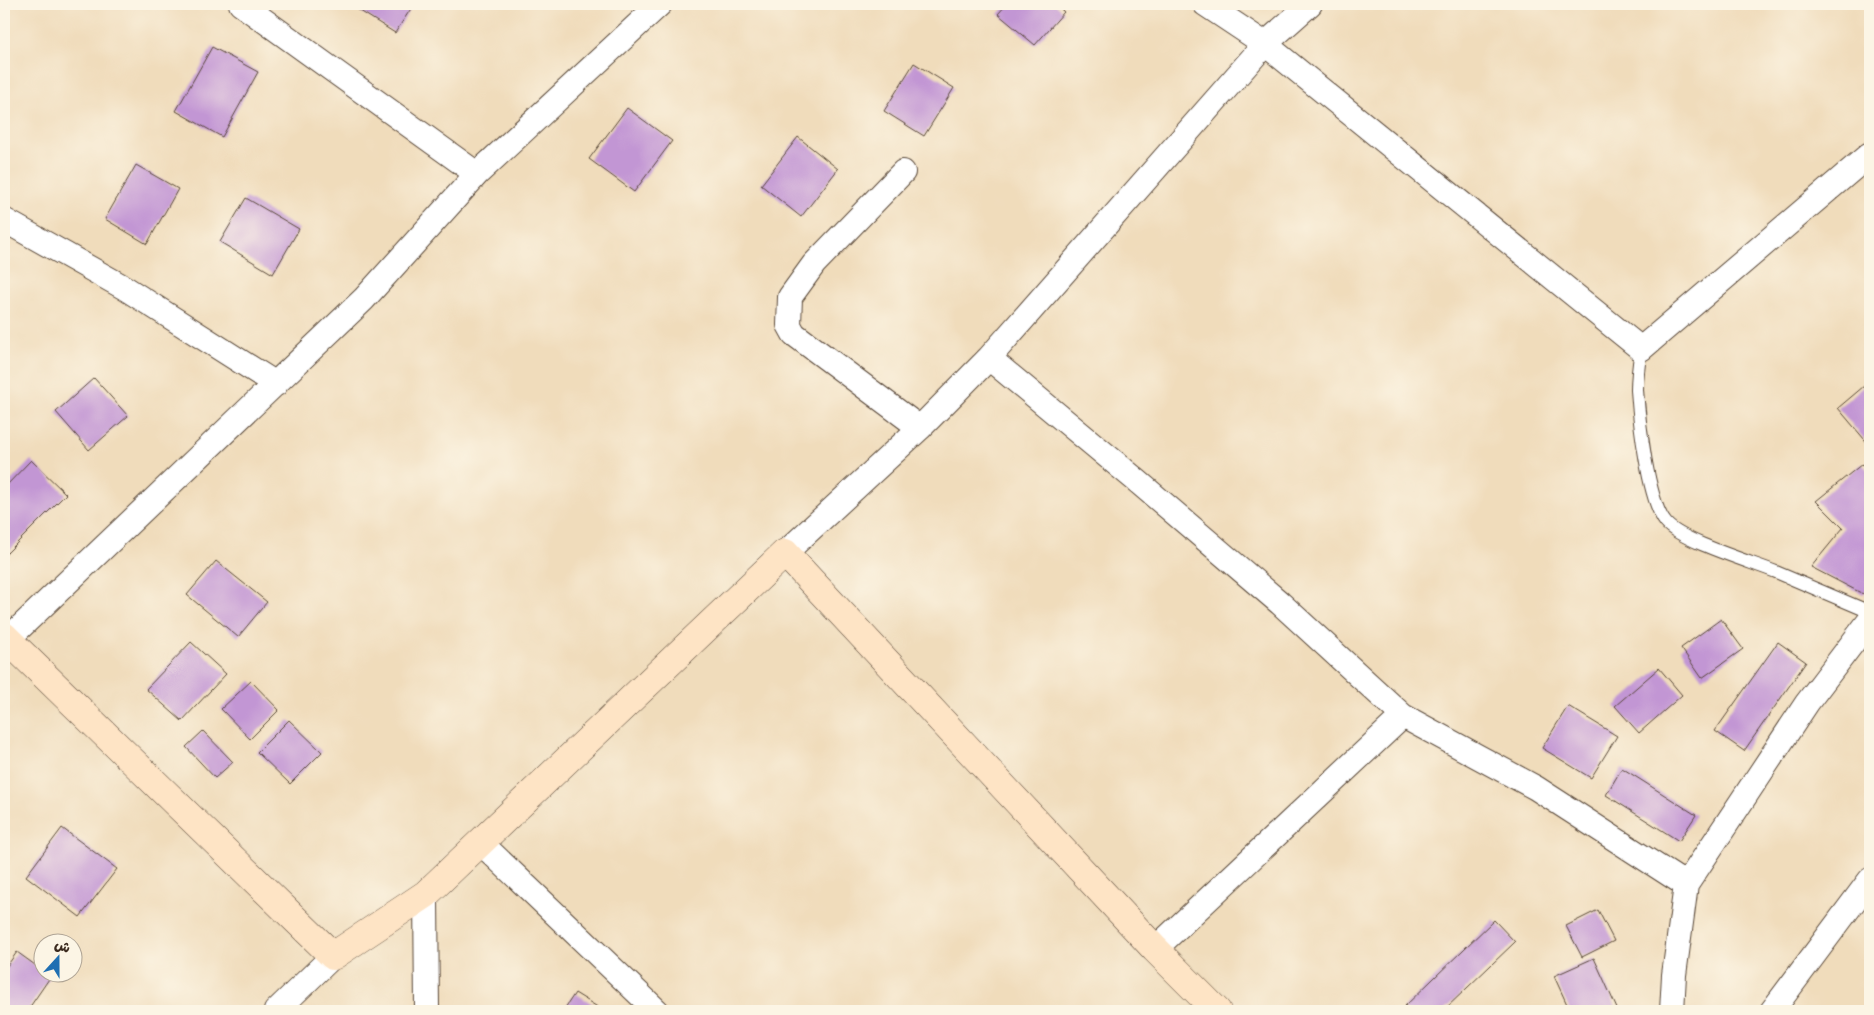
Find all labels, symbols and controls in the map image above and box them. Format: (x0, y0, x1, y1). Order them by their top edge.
north arrow (32, 932, 82, 982)
text: ش (52, 934, 73, 957)

